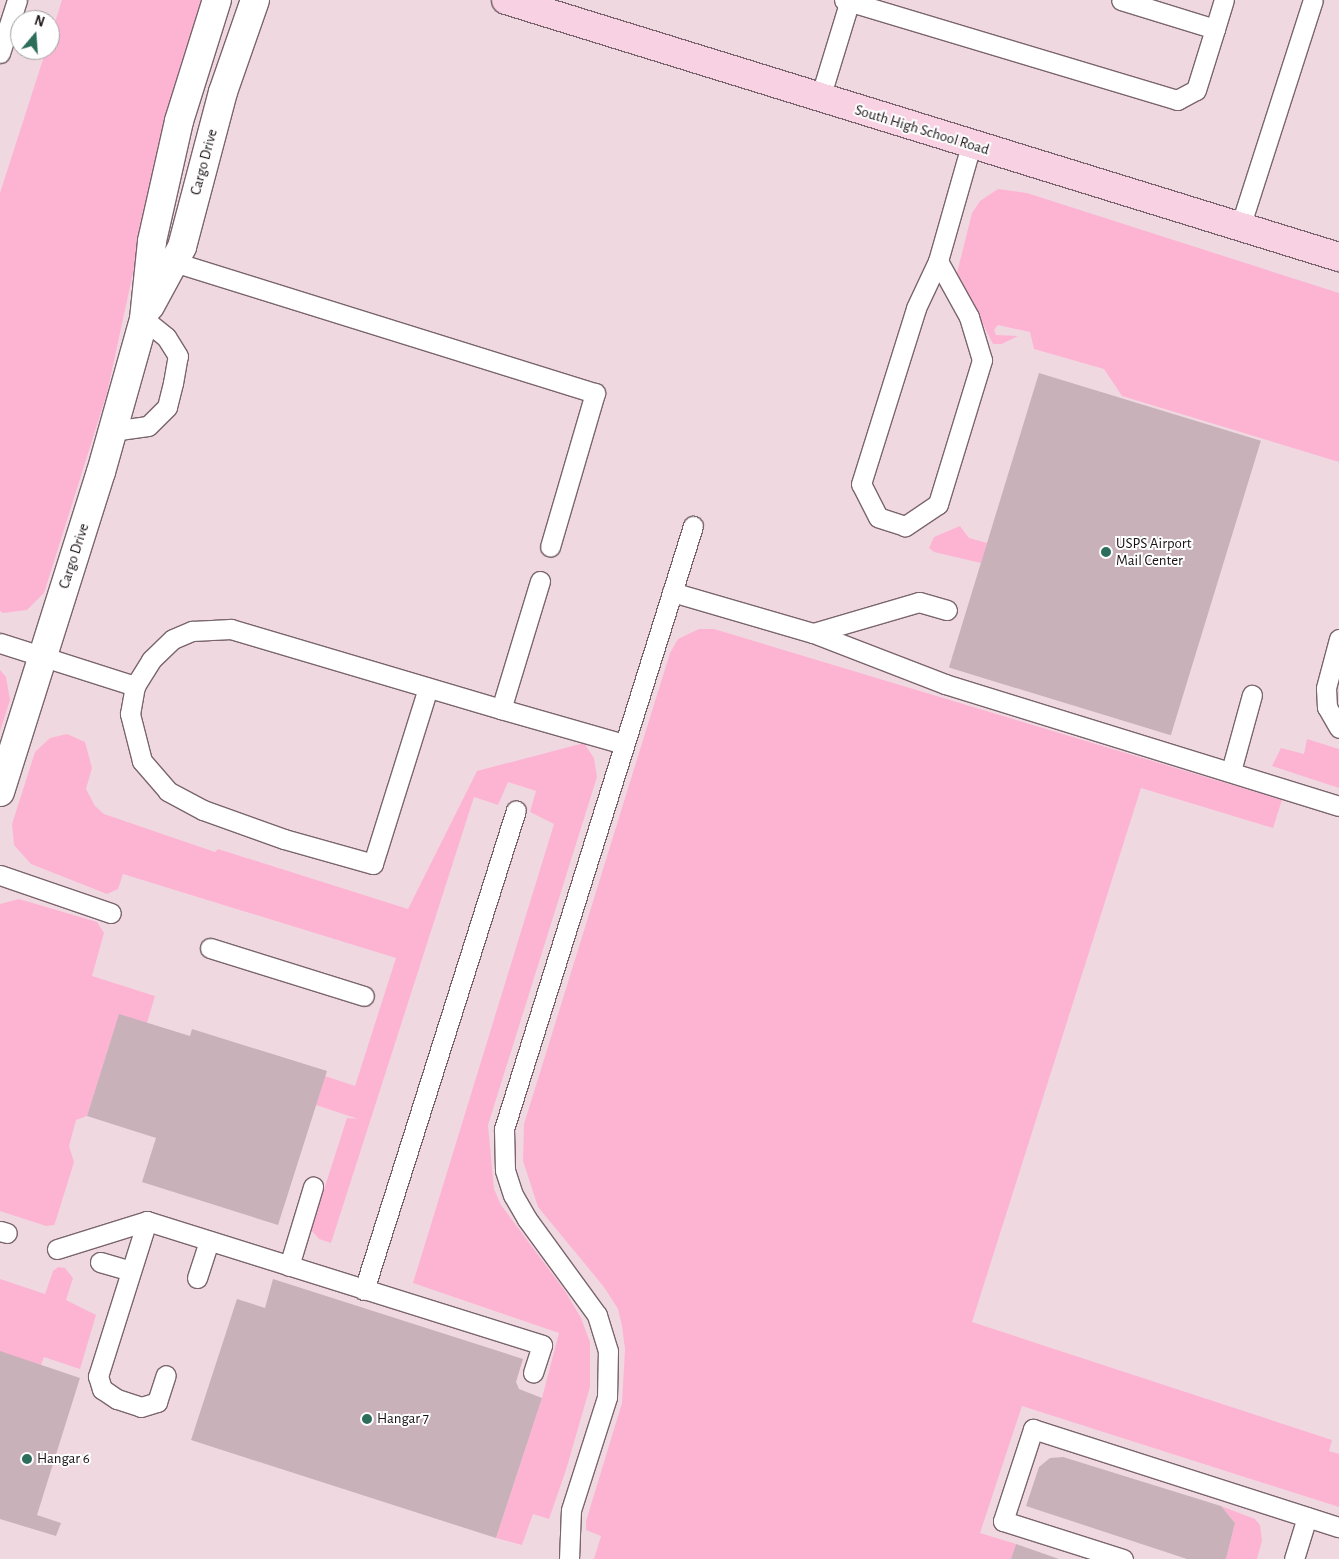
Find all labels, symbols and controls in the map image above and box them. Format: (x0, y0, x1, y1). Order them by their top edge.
north arrow (10, 10, 60, 60)
text: N (33, 14, 46, 30)
street label: South High School Road (853, 101, 991, 159)
street label: Cargo Drive (187, 127, 221, 197)
street label: Cargo Drive (55, 521, 93, 591)
place label: USPS Airport Mail Center (1116, 534, 1191, 569)
marker: USPS Airport Mail Center (1100, 546, 1112, 558)
place label: Hangar 7 (377, 1410, 429, 1428)
marker: Hangar 7 (361, 1413, 373, 1425)
place label: Hangar 6 (37, 1450, 90, 1468)
marker: Hangar 6 (21, 1453, 33, 1465)

